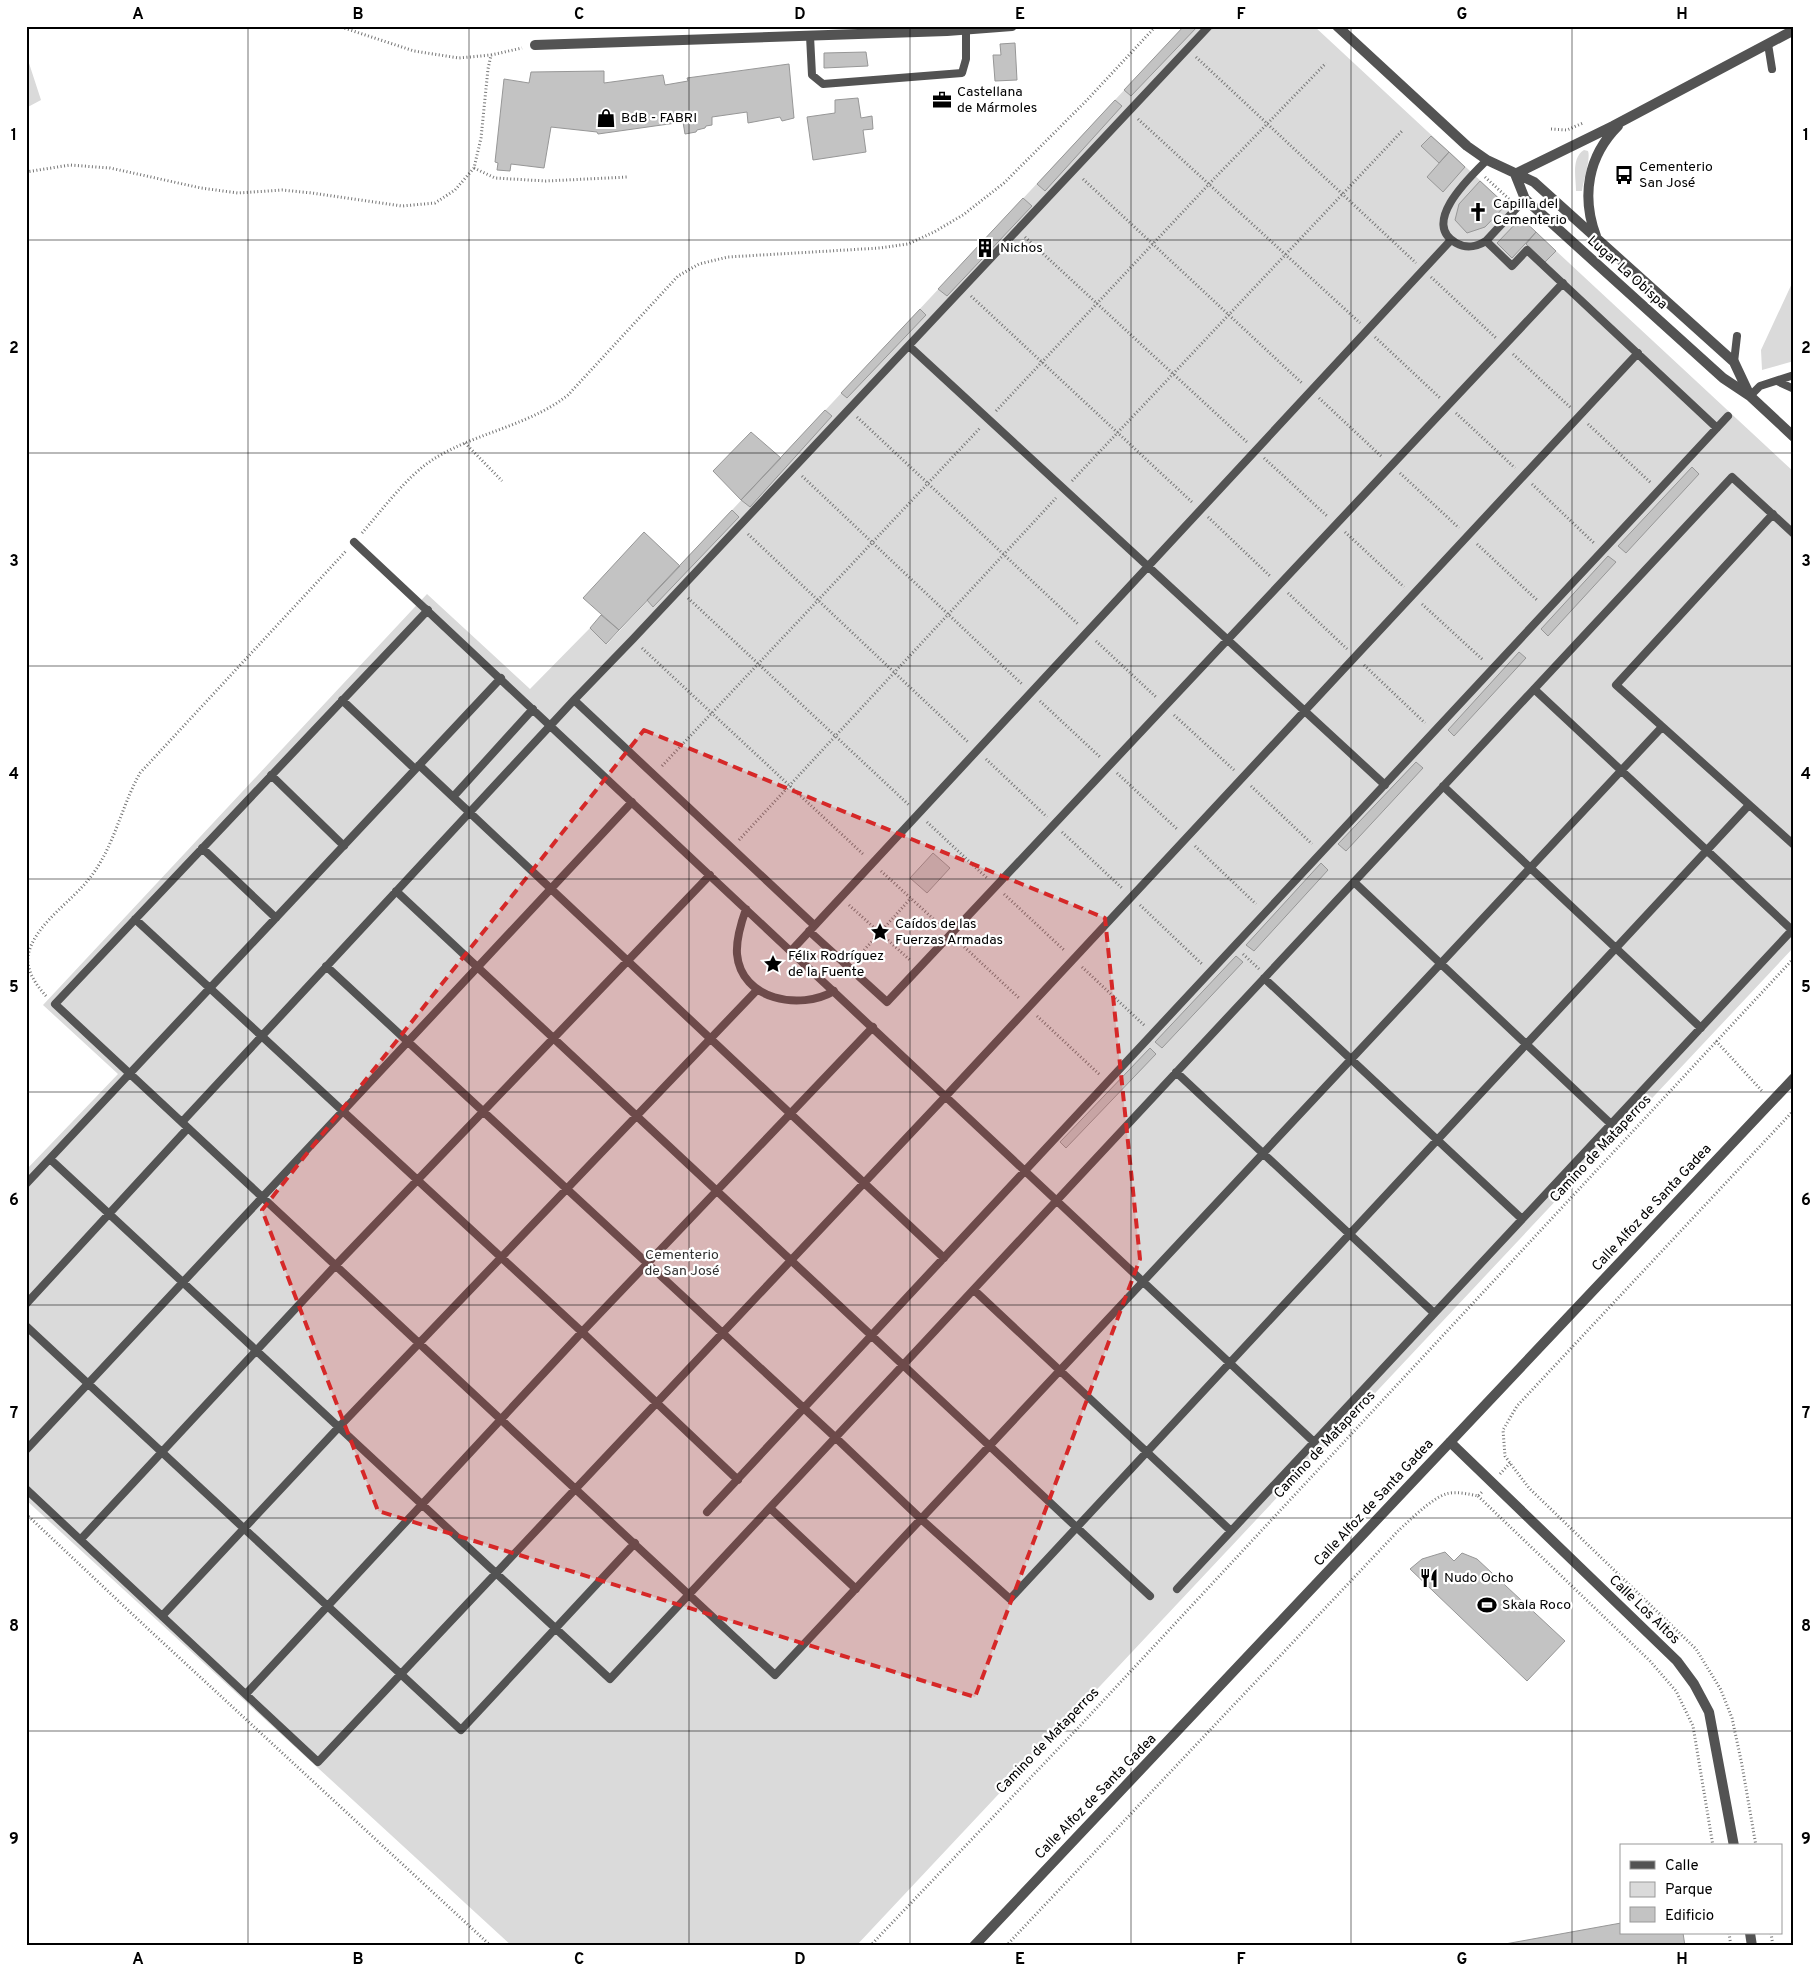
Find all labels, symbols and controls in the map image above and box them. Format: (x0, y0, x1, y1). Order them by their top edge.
text: A (132, 5, 144, 25)
text: B (352, 5, 364, 25)
text: C (574, 5, 584, 25)
text: D (794, 5, 806, 25)
text: E (1015, 5, 1025, 25)
text: F (1236, 5, 1246, 25)
text: G (1457, 5, 1467, 25)
text: H (1676, 5, 1688, 25)
place label: Castellana de Mármoles (957, 84, 1037, 117)
office icon: Castellana de Mármoles (931, 89, 953, 111)
shop icon: BdB - FABRI (595, 107, 617, 129)
place label: BdB - FABRI (621, 110, 697, 127)
text: 1 (11, 126, 17, 146)
text: 1 (1803, 126, 1809, 146)
place label: Cementerio San José (1639, 159, 1713, 192)
bus stop icon: Cementerio San José (1613, 164, 1635, 186)
place label: Capilla del Cementerio (1493, 196, 1567, 229)
church icon: Capilla del Cementerio (1467, 201, 1489, 223)
street label: Lugar La Obispa (1583, 233, 1671, 313)
building icon: Nichos (974, 237, 996, 259)
place label: Nichos (1000, 240, 1043, 257)
text: 2 (9, 339, 19, 359)
text: 2 (1801, 339, 1811, 359)
text: 3 (9, 552, 19, 572)
text: 3 (1801, 552, 1811, 572)
text: 4 (9, 765, 19, 785)
text: 4 (1801, 765, 1811, 785)
place label: Caídos de las Fuerzas Armadas (895, 916, 1003, 949)
place icon: Caídos de las Fuerzas Armadas (869, 921, 891, 943)
place label: Félix Rodríguez de la Fuente (788, 948, 884, 981)
place icon: Félix Rodríguez de la Fuente (762, 953, 784, 975)
text: 5 (9, 978, 19, 998)
text: 5 (1801, 978, 1811, 998)
street label: Camino de Mataperros (1547, 1092, 1655, 1206)
street label: Calle Alfoz de Santa Gadea (1589, 1141, 1715, 1275)
text: 6 (9, 1191, 19, 1211)
text: 6 (1801, 1191, 1811, 1211)
park label: Cementerio de San José (644, 1247, 720, 1280)
street label: Camino de Mataperros (1271, 1388, 1379, 1502)
text: 7 (10, 1404, 18, 1424)
text: 7 (1802, 1404, 1810, 1424)
street label: Calle Alfoz de Santa Gadea (1311, 1436, 1437, 1570)
restaurant icon: Nudo Ocho (1418, 1567, 1440, 1589)
place label: Nudo Ocho (1444, 1570, 1514, 1587)
street label: Calle Los Altos (1605, 1572, 1683, 1648)
sports icon: Skala Roco (1476, 1594, 1498, 1616)
place label: Skala Roco (1502, 1597, 1571, 1614)
text: 8 (9, 1617, 19, 1637)
text: 8 (1801, 1617, 1811, 1637)
street label: Camino de Mataperros (993, 1684, 1103, 1798)
street label: Calle Alfoz de Santa Gadea (1032, 1731, 1160, 1863)
text: 9 (9, 1830, 19, 1850)
text: 9 (1801, 1830, 1811, 1850)
legend (1620, 1844, 1782, 1934)
text: Calle (1665, 1857, 1699, 1876)
text: Parque (1665, 1881, 1713, 1900)
text: Edificio (1665, 1907, 1714, 1926)
text: A (132, 1950, 144, 1970)
text: B (352, 1950, 364, 1970)
text: C (574, 1950, 584, 1970)
text: D (794, 1950, 806, 1970)
text: E (1015, 1950, 1025, 1970)
text: F (1236, 1950, 1246, 1970)
text: G (1457, 1950, 1467, 1970)
text: H (1676, 1950, 1688, 1970)

